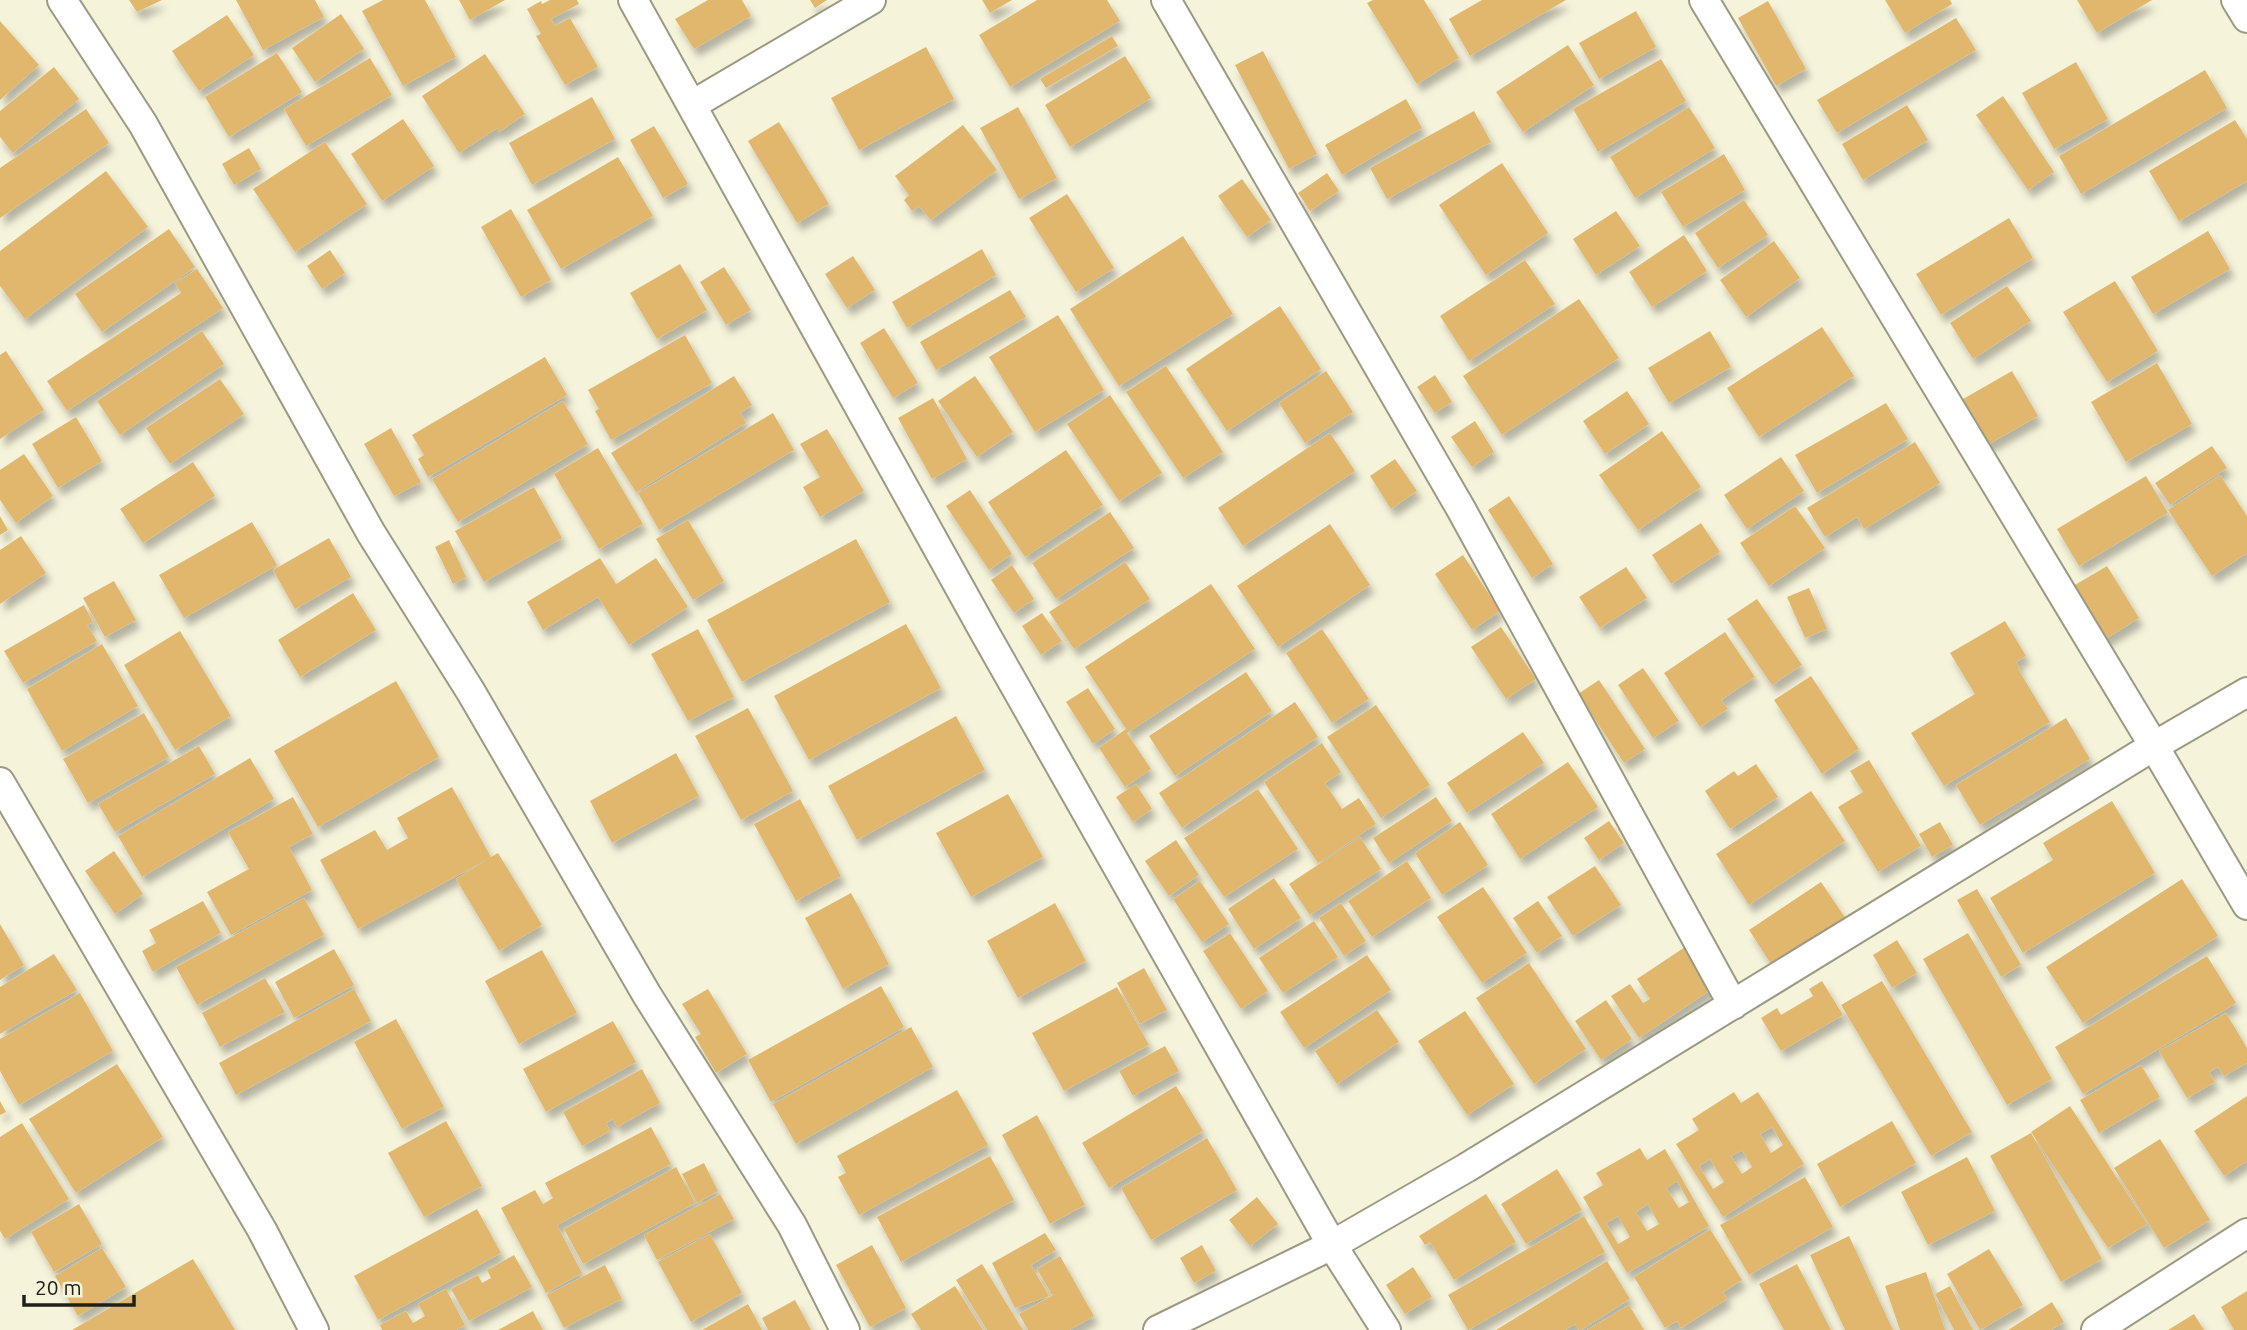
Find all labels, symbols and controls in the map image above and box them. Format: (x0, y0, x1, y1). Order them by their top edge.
scale bar (24, 1264, 135, 1308)
text: 20 m (35, 1275, 82, 1299)

